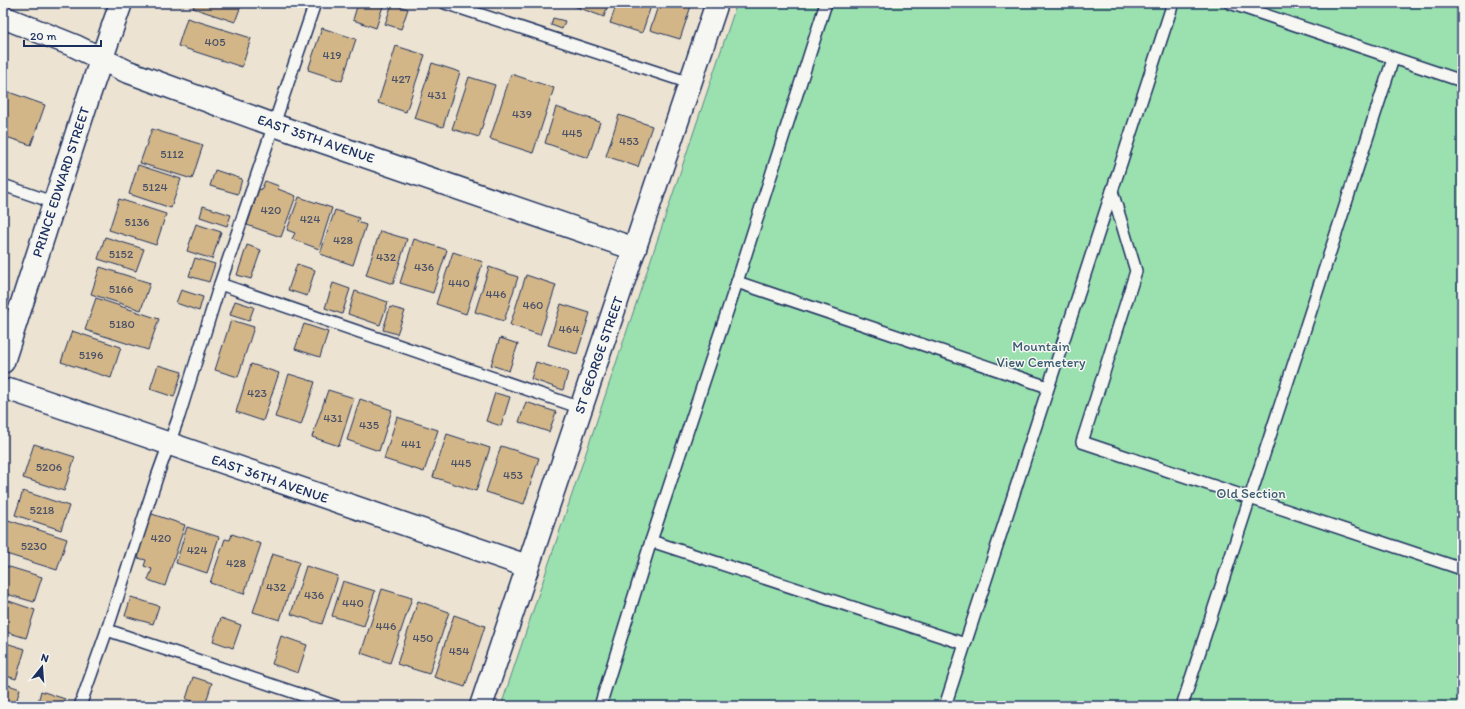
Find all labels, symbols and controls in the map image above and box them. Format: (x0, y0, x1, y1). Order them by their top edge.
scale bar (24, 22, 101, 48)
text: 20 m (30, 29, 57, 43)
house number: 405 (205, 35, 225, 49)
house number: 419 (322, 48, 342, 62)
house number: 427 (391, 72, 411, 86)
house number: 431 (427, 88, 447, 102)
street label: PRINCE EDWARD STREET (29, 104, 93, 259)
house number: 439 (512, 107, 532, 121)
street label: EAST 35TH AVENUE (255, 111, 377, 167)
house number: 445 (562, 126, 582, 140)
house number: 453 (619, 134, 639, 148)
house number: 5112 (160, 147, 185, 161)
house number: 5124 (142, 180, 168, 194)
house number: 420 (261, 203, 281, 217)
house number: 424 (300, 212, 320, 226)
house number: 5136 (125, 215, 149, 229)
house number: 428 (333, 233, 353, 247)
house number: 5152 (109, 247, 134, 261)
house number: 432 (376, 250, 397, 264)
house number: 436 (414, 260, 434, 274)
house number: 440 (448, 276, 470, 290)
house number: 5166 (109, 282, 133, 296)
house number: 446 (486, 287, 506, 301)
street label: ST GEORGE STREET (571, 294, 627, 416)
house number: 460 (523, 298, 543, 312)
house number: 5180 (109, 317, 135, 331)
house number: 464 (559, 322, 579, 336)
park label: Mountain View Cemetery (997, 338, 1086, 371)
house number: 5196 (79, 348, 103, 362)
house number: 423 (247, 386, 267, 400)
house number: 431 (323, 411, 343, 425)
house number: 435 (359, 418, 379, 432)
house number: 441 (401, 437, 421, 451)
street label: EAST 36TH AVENUE (209, 451, 331, 507)
house number: 445 (451, 456, 471, 470)
house number: 5206 (36, 460, 62, 474)
house number: 453 (503, 468, 523, 482)
park label: Old Section (1216, 485, 1286, 502)
house number: 5218 (30, 503, 55, 517)
house number: 420 (151, 531, 171, 545)
house number: 5230 (21, 539, 47, 553)
house number: 424 (187, 543, 207, 557)
house number: 428 (226, 556, 246, 570)
house number: 432 (266, 580, 287, 594)
house number: 436 (304, 588, 324, 602)
house number: 440 (342, 596, 364, 610)
house number: 446 (376, 619, 396, 633)
house number: 450 (413, 631, 433, 645)
house number: 454 (449, 644, 469, 658)
north arrow (22, 647, 62, 687)
text: N (39, 651, 50, 665)

